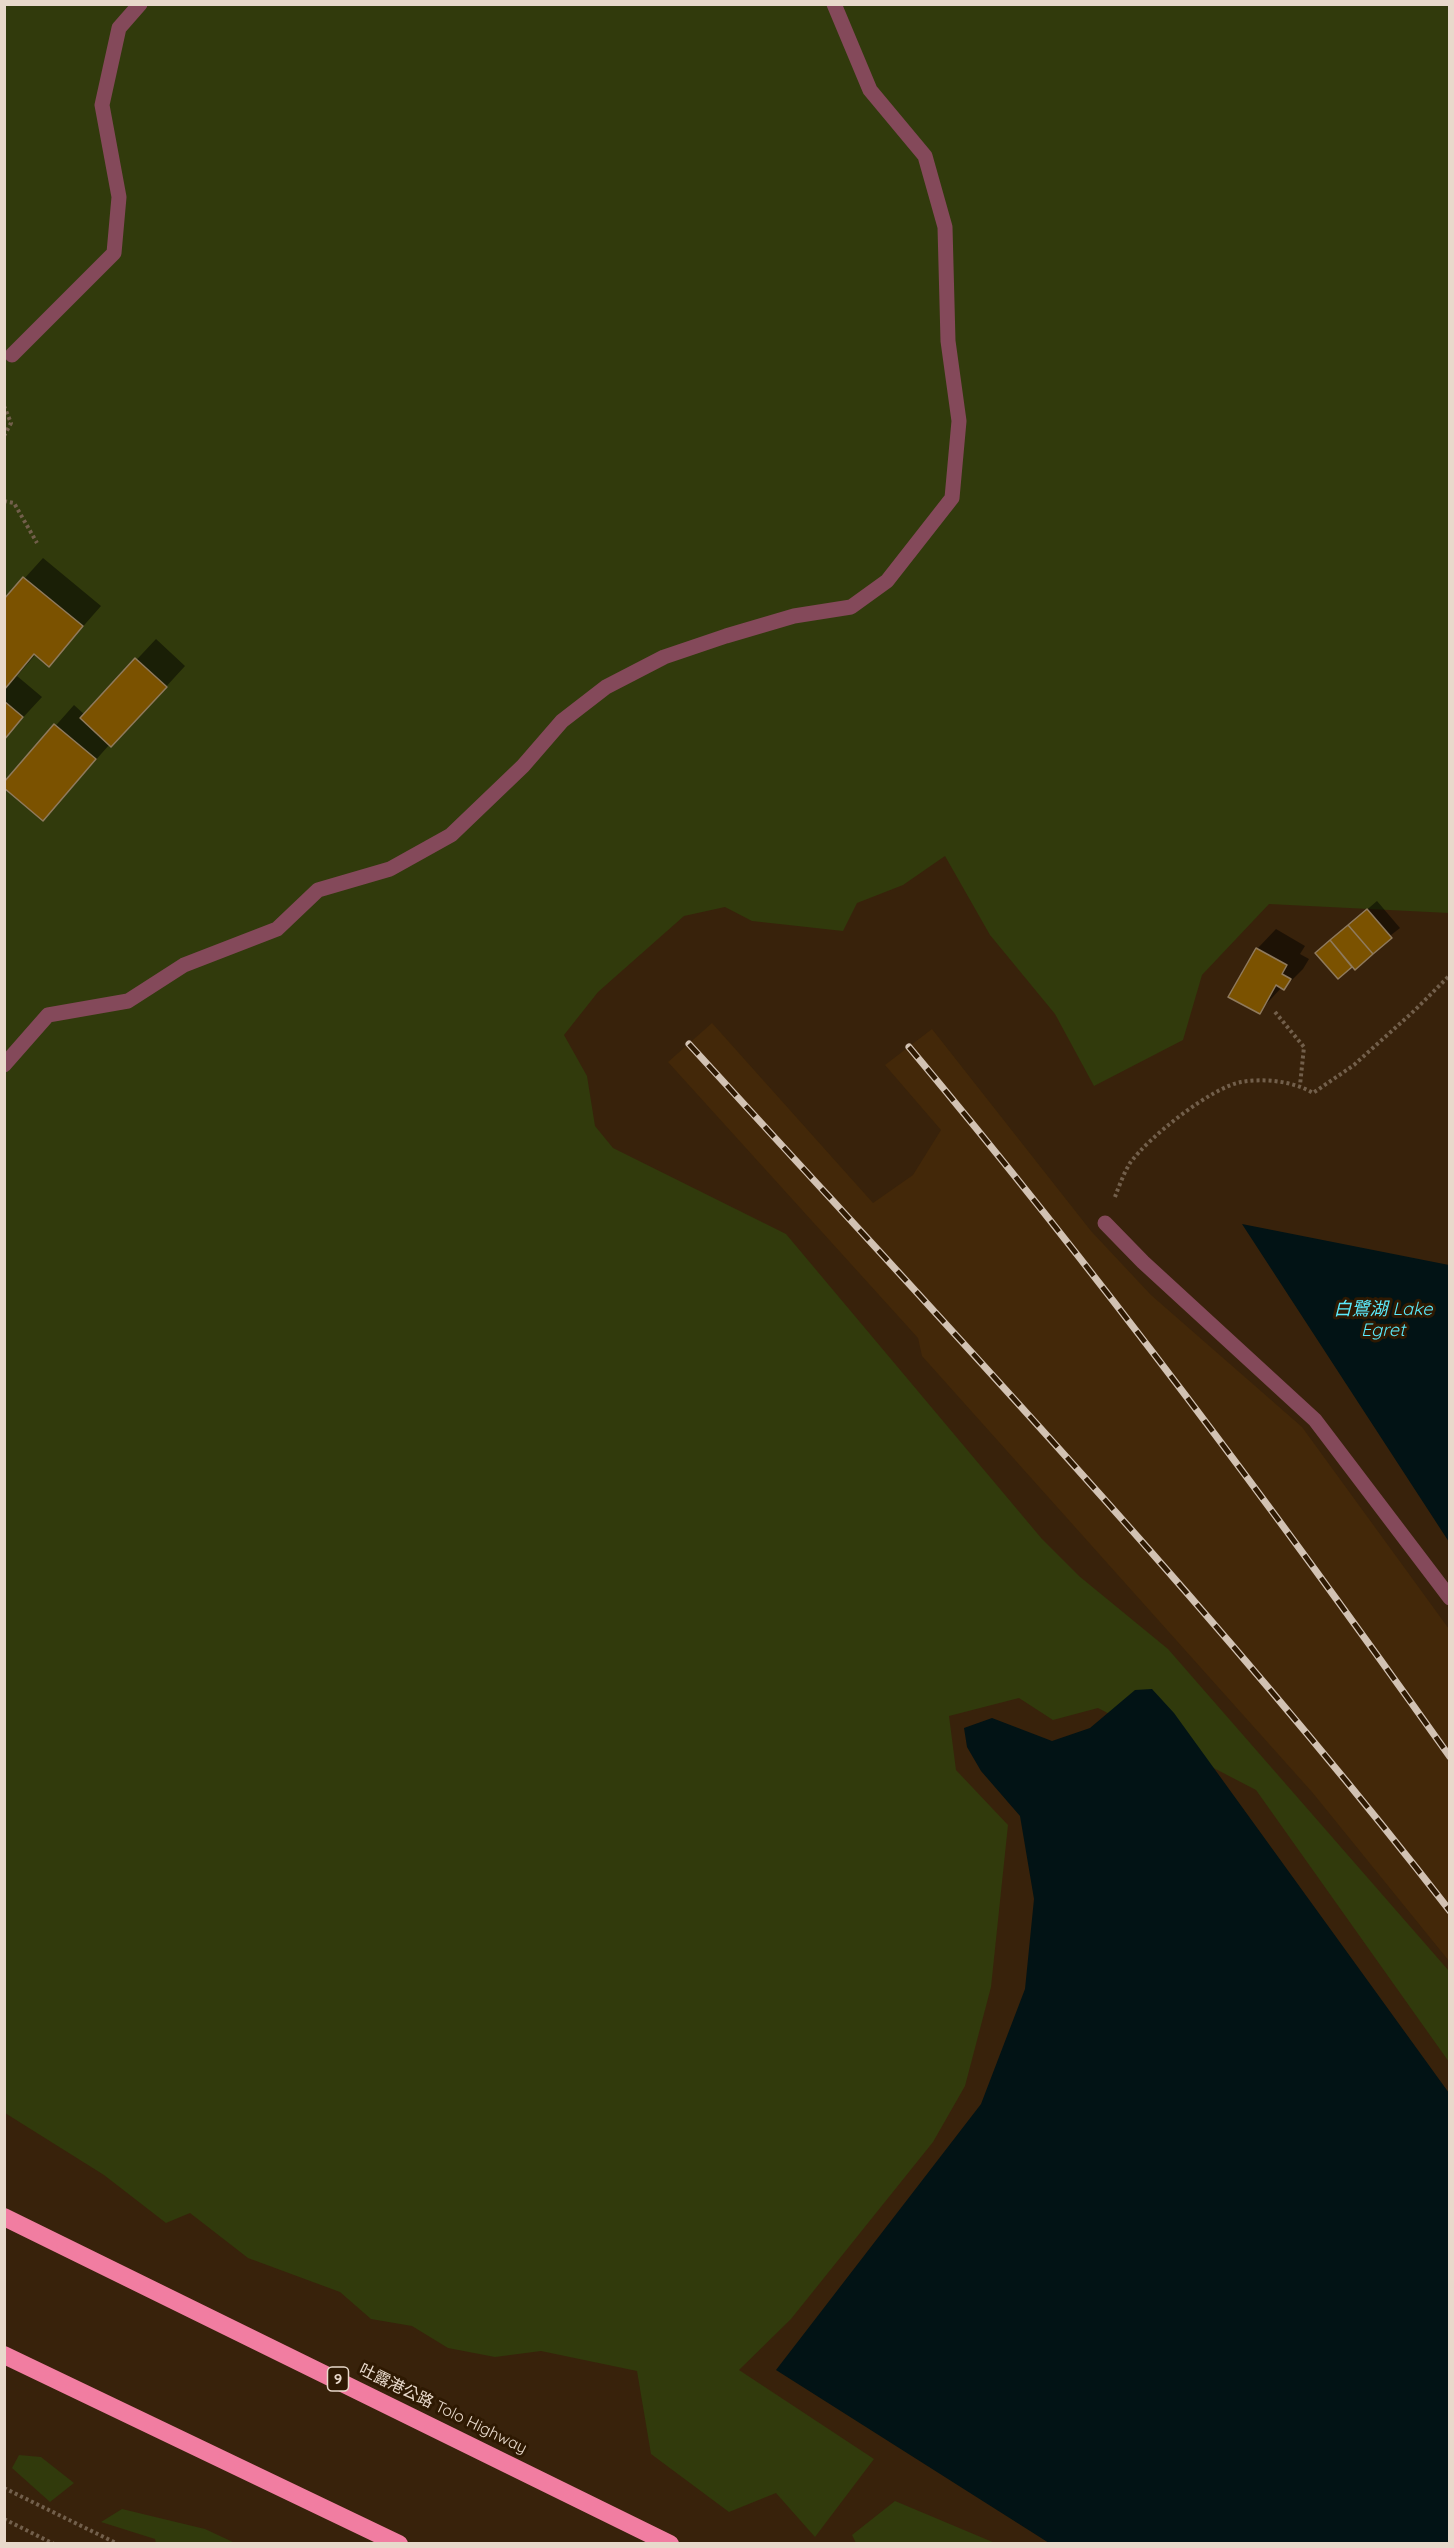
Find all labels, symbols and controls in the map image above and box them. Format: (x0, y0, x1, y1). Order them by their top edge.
water label: 白鷺湖 Lake Egret (1334, 1299, 1432, 1342)
street label: 吐露港公路 Tolo Highway (356, 2360, 530, 2458)
road number: 9 (328, 2367, 348, 2391)

